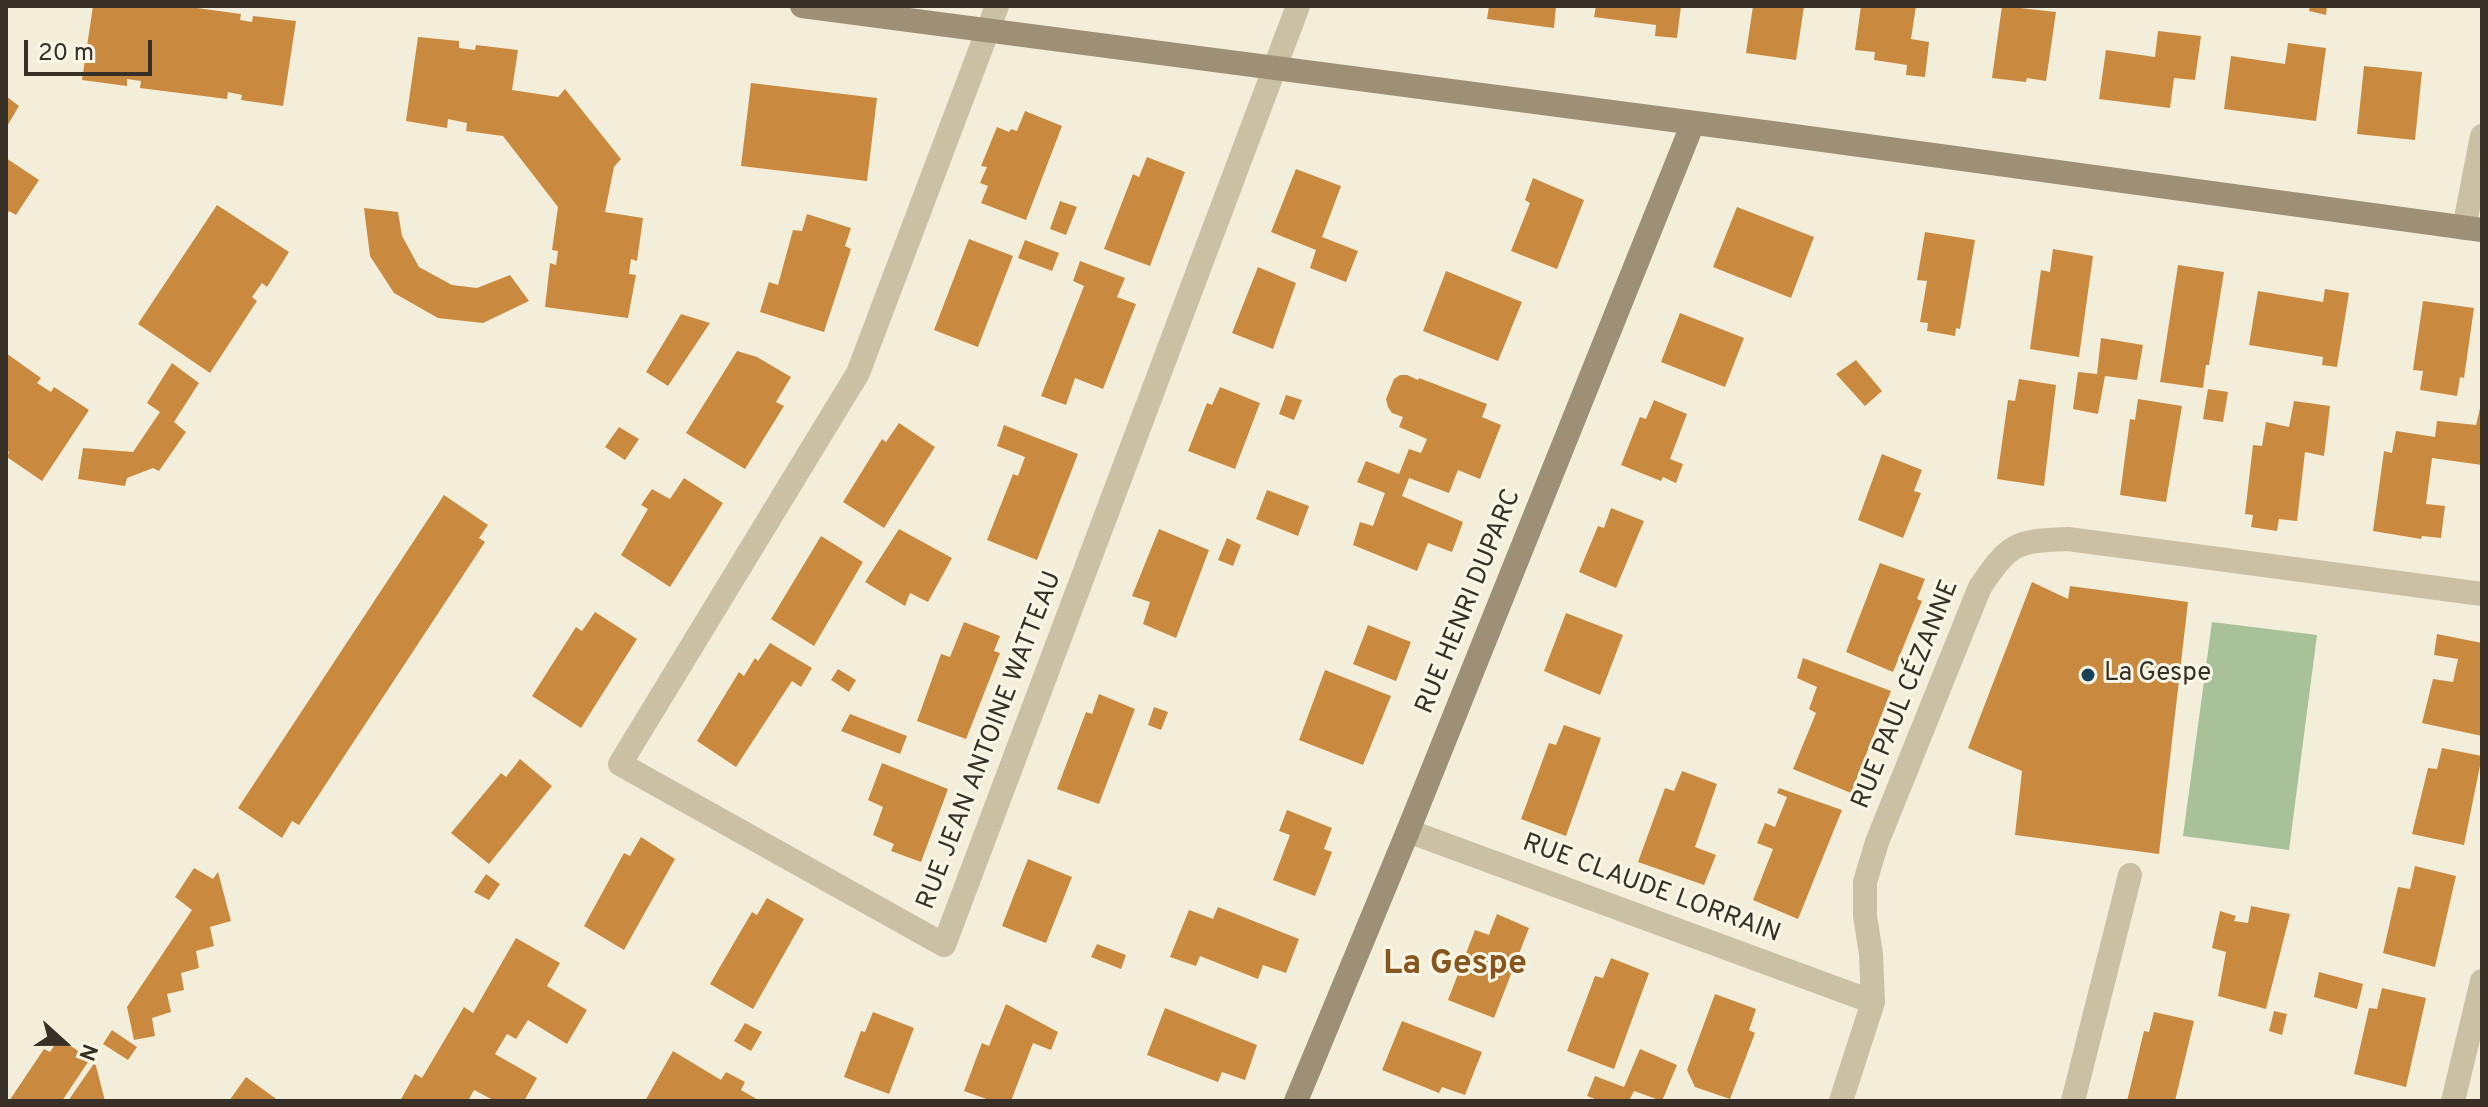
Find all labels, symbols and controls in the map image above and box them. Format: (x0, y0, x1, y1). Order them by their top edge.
scale bar (28, 24, 156, 74)
text: 20 m (38, 39, 94, 69)
street label: RUE HENRI DUPARC (1411, 485, 1529, 719)
street label: RUE JEAN ANTOINE WATTEAU (912, 567, 1070, 915)
street label: RUE PAUL CÉZANNE (1847, 576, 1967, 814)
place label: La Gespe (2104, 659, 2211, 691)
marker: La Gespe (2079, 666, 2097, 684)
street label: RUE CLAUDE LORRAIN (1518, 829, 1784, 951)
district label: La Gespe (1383, 946, 1527, 986)
north arrow (24, 1003, 104, 1083)
text: N (71, 1040, 102, 1064)

